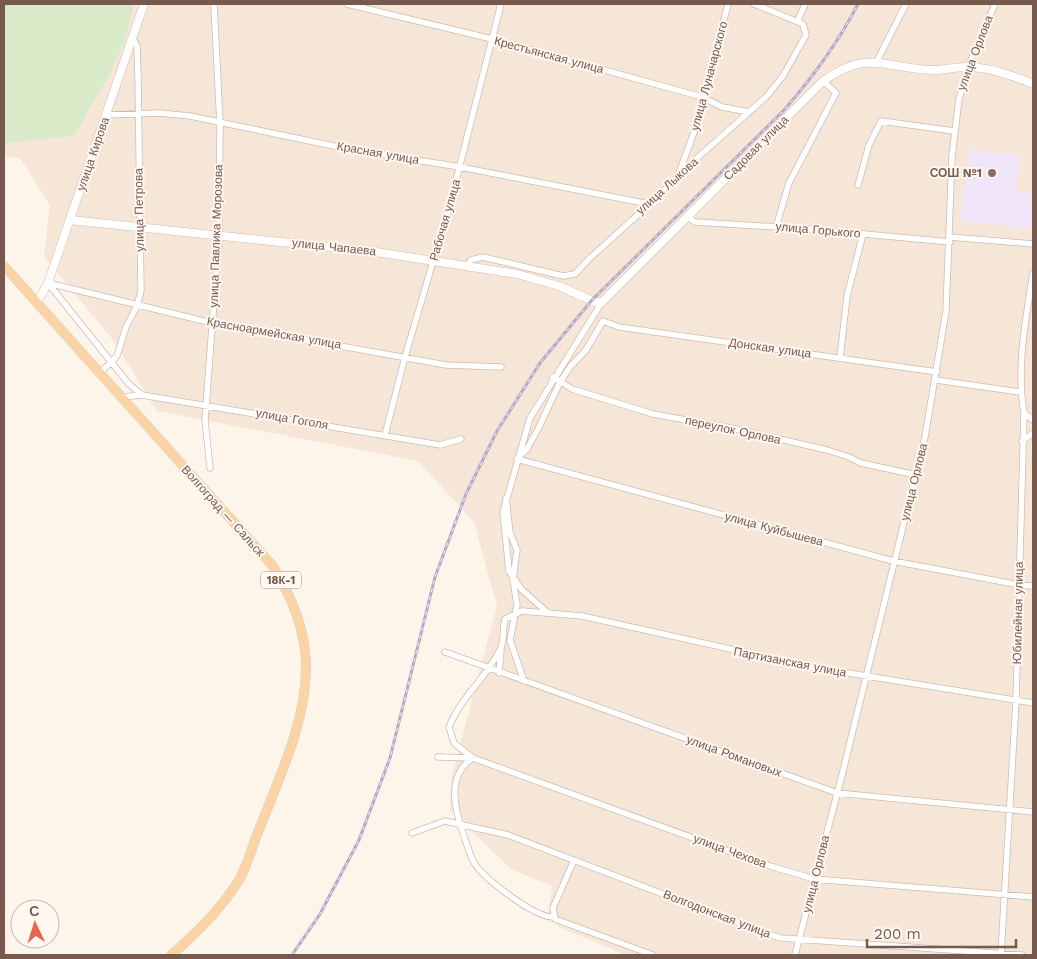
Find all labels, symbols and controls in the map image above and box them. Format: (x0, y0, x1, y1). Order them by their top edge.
street label: улица Орлова (954, 13, 996, 93)
street label: улица Луначарского (688, 20, 730, 132)
street label: Крестьянская улица (493, 34, 606, 76)
street label: Садовая улица (721, 113, 791, 183)
street label: улица Кирова (74, 115, 112, 193)
street label: Красная улица (336, 139, 421, 167)
street label: улица Лыкова (633, 154, 701, 217)
street label: улица Павлика Морозова (207, 164, 226, 308)
place label: СОШ №1 (930, 166, 982, 180)
marker: СОШ №1 (986, 167, 998, 179)
street label: улица Петрова (131, 168, 147, 252)
street label: Рабочая улица (427, 177, 463, 262)
street label: улица Горького (775, 219, 861, 241)
street label: улица Чапаева (291, 236, 377, 258)
street label: Красноармейская улица (206, 314, 343, 352)
street label: Донская улица (728, 335, 813, 361)
street label: улица Гоголя (255, 406, 329, 432)
street label: переулок Орлова (684, 413, 782, 447)
street label: улица Орлова (898, 441, 930, 522)
street label: Волгоград — Сальск (179, 463, 268, 560)
street label: улица Куйбышева (723, 509, 825, 549)
street label: Юбилейная улица (1010, 561, 1026, 665)
road number: 18К-1 (261, 572, 301, 588)
street label: Партизанская улица (732, 644, 848, 680)
street label: улица Романовых (684, 732, 784, 780)
street label: улица Чехова (691, 831, 769, 871)
street label: улица Орлова (800, 833, 832, 914)
street label: Волгодонская улица (661, 887, 773, 941)
north arrow (10, 899, 60, 949)
text: С (28, 903, 40, 919)
scale bar (867, 916, 1016, 948)
text: 200 m (874, 925, 921, 943)

